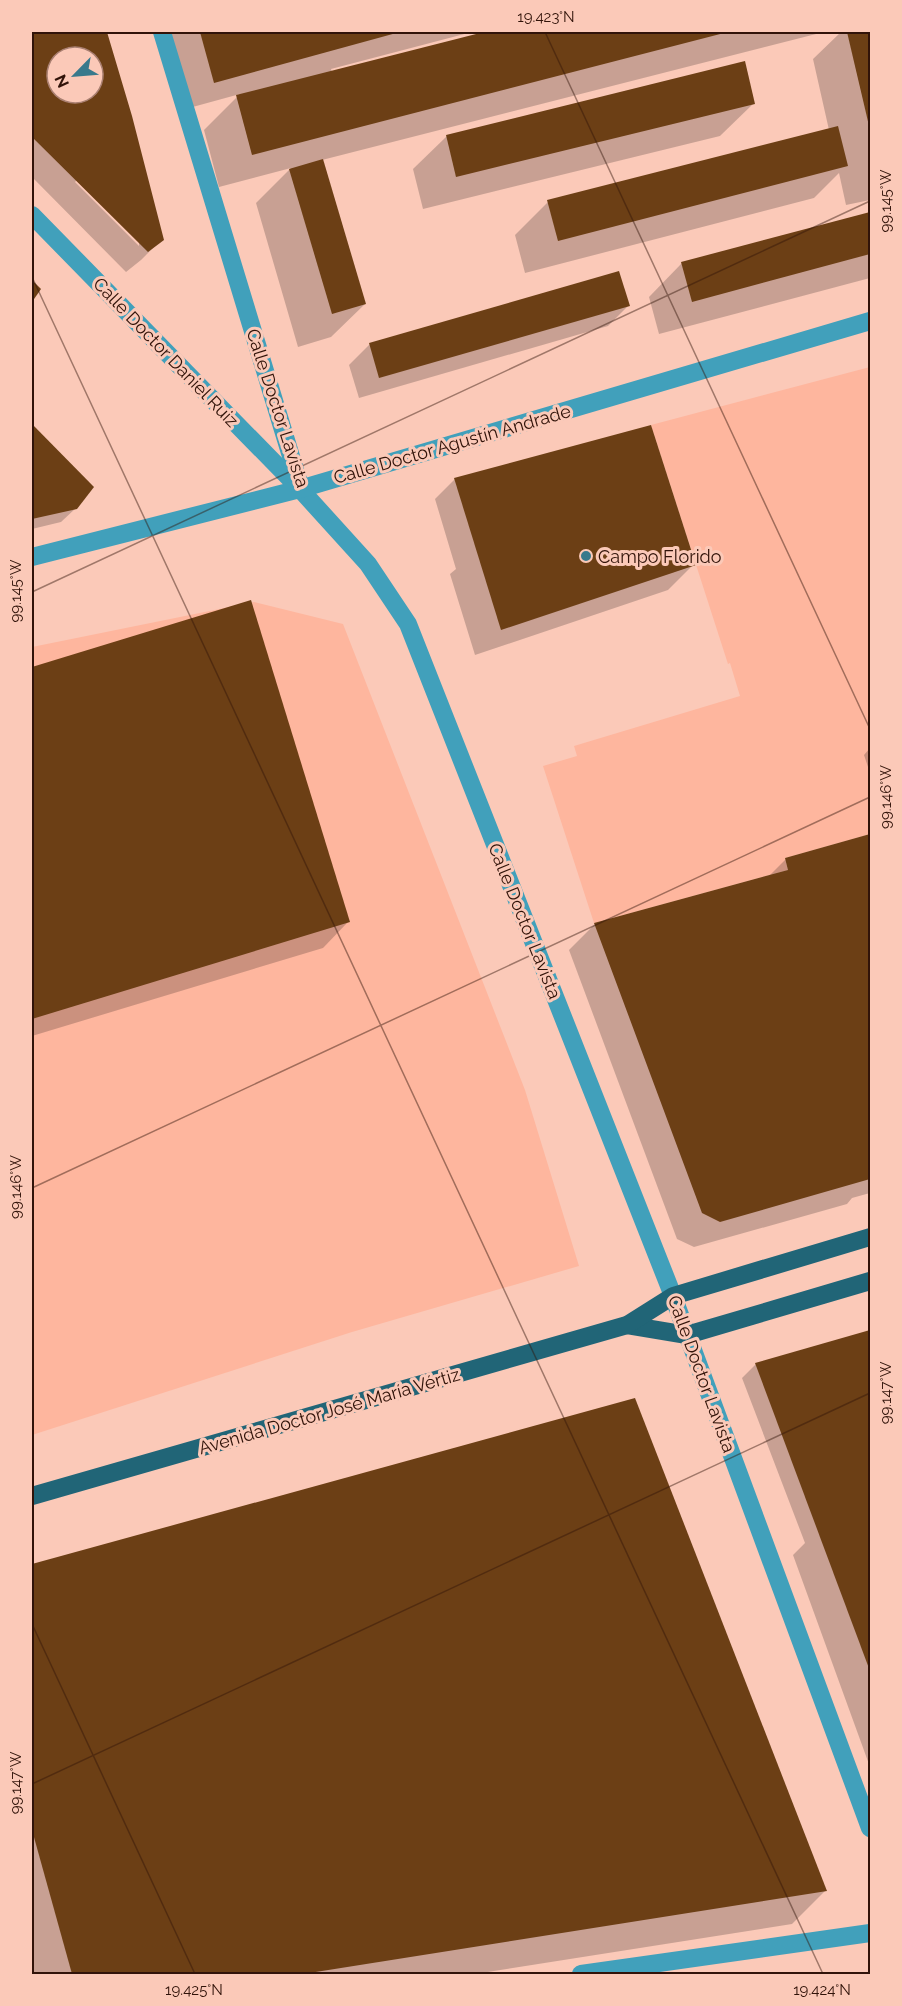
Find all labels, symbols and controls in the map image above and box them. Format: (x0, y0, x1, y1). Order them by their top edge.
text: 19.423°N (517, 8, 575, 26)
north arrow (45, 45, 105, 105)
text: N (51, 72, 73, 91)
text: 99.145°W (877, 169, 895, 232)
street label: Calle Doctor Daniel Ruiz (89, 273, 243, 431)
street label: Calle Doctor Lavista (242, 326, 314, 490)
street label: Calle Doctor Agustín Andrade (331, 400, 573, 488)
place label: Campo Florido (598, 546, 722, 567)
marker: Campo Florido (579, 549, 593, 563)
text: 99.145°W (7, 559, 25, 622)
text: 99.146°W (877, 765, 895, 829)
street label: Calle Doctor Lavista (484, 840, 566, 1002)
text: 99.146°W (7, 1155, 25, 1219)
street label: Calle Doctor Lavista (664, 1293, 740, 1455)
text: 99.147°W (877, 1361, 895, 1424)
street label: Avenida Doctor José María Vértiz (196, 1364, 462, 1458)
text: 99.147°W (7, 1751, 25, 1814)
text: 19.425°N (165, 1981, 223, 1999)
text: 19.424°N (793, 1981, 851, 1999)

